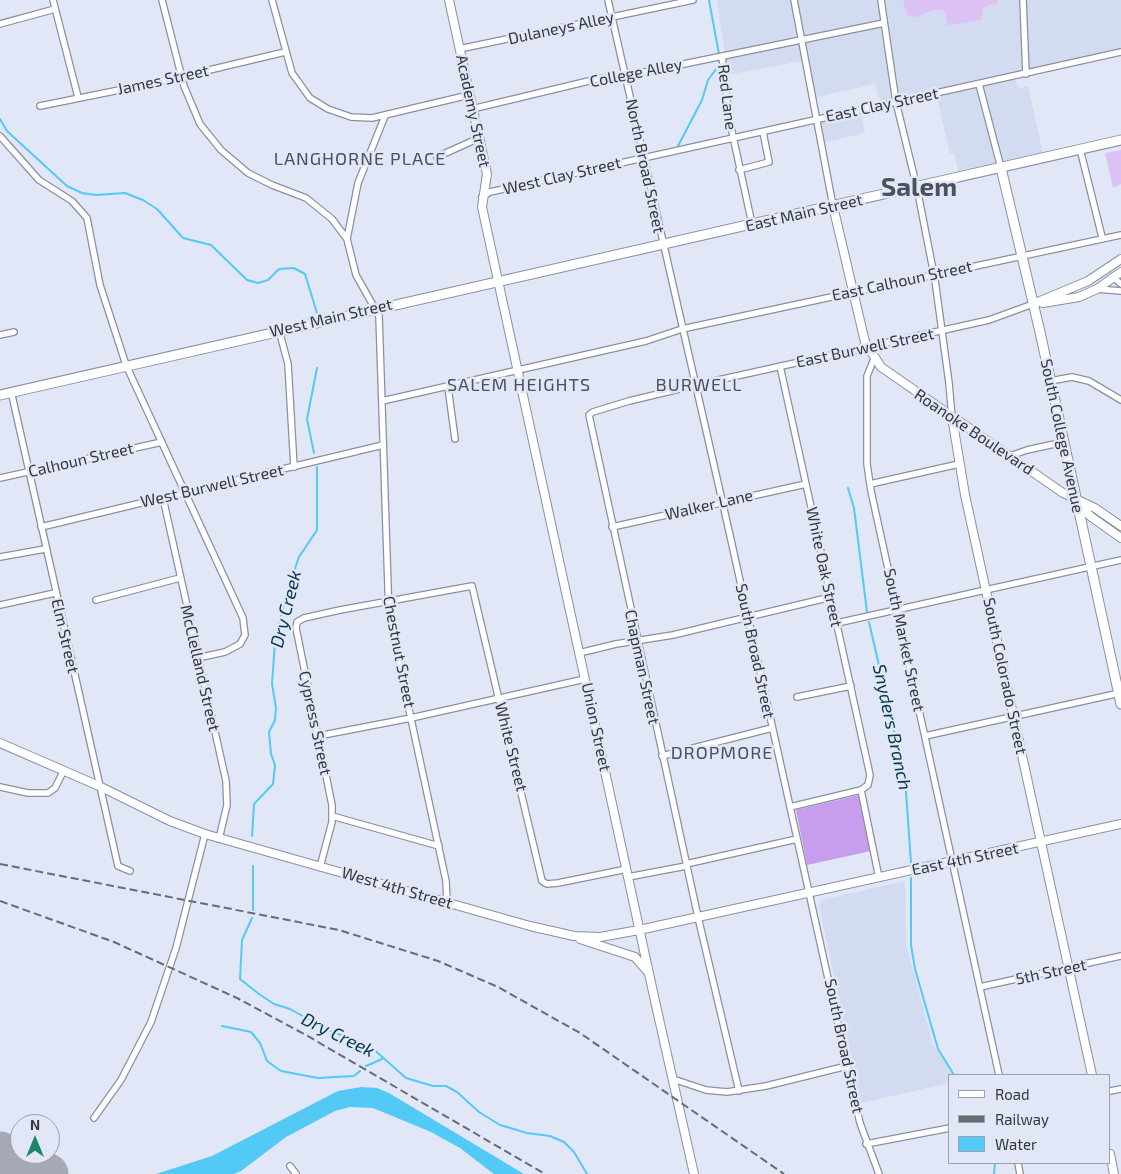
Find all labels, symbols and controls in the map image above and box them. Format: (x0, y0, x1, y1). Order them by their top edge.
street label: Dulaneys Alley (506, 7, 616, 49)
street label: Academy Street (452, 53, 494, 169)
street label: College Alley (588, 55, 684, 91)
street label: James Street (116, 61, 210, 99)
street label: Red Lane (713, 63, 741, 131)
street label: East Clay Street (824, 84, 940, 126)
street label: North Broad Street (621, 97, 669, 235)
district label: LANGHORNE PLACE (272, 148, 448, 170)
street label: West Clay Street (501, 153, 623, 199)
district label: Salem (881, 171, 957, 203)
street label: East Main Street (744, 190, 864, 236)
street label: East Calhoun Street (830, 257, 974, 305)
street label: West Main Street (268, 295, 394, 341)
street label: East Burwell Street (794, 324, 936, 372)
street label: South College Avenue (1036, 357, 1088, 515)
district label: SALEM HEIGHTS (445, 374, 593, 396)
district label: BURWELL (655, 374, 743, 396)
street label: Roanoke Boulevard (911, 385, 1037, 479)
street label: Calhoun Street (26, 439, 136, 481)
street label: West Burwell Street (139, 460, 285, 512)
street label: Walker Lane (663, 486, 755, 524)
street label: White Oak Street (802, 505, 846, 629)
street label: South Market Street (879, 567, 929, 713)
water label: Dry Creek (266, 568, 306, 650)
street label: South Broad Street (731, 582, 779, 720)
street label: Chestnut Street (379, 594, 419, 710)
street label: South Colorado Street (979, 596, 1031, 756)
street label: Elm Street (47, 597, 83, 675)
street label: McClelland Street (176, 603, 224, 733)
street label: Chapman Street (620, 608, 664, 726)
water label: Snyders Branch (868, 662, 916, 792)
street label: Cypress Street (295, 669, 335, 777)
street label: Union Street (577, 681, 615, 773)
street label: White Street (491, 700, 531, 794)
district label: DROPMORE (670, 742, 774, 764)
street label: East 4th Street (910, 838, 1020, 880)
street label: West 4th Street (339, 863, 455, 913)
street label: 5th Street (1014, 955, 1088, 989)
street label: South Broad Street (820, 977, 868, 1115)
water label: Dry Creek (298, 1008, 378, 1062)
legend (948, 1074, 1111, 1164)
text: Road (995, 1085, 1030, 1103)
text: Railway (995, 1110, 1049, 1128)
north arrow (10, 1114, 60, 1164)
text: N (30, 1116, 40, 1133)
text: Water (995, 1135, 1037, 1153)

